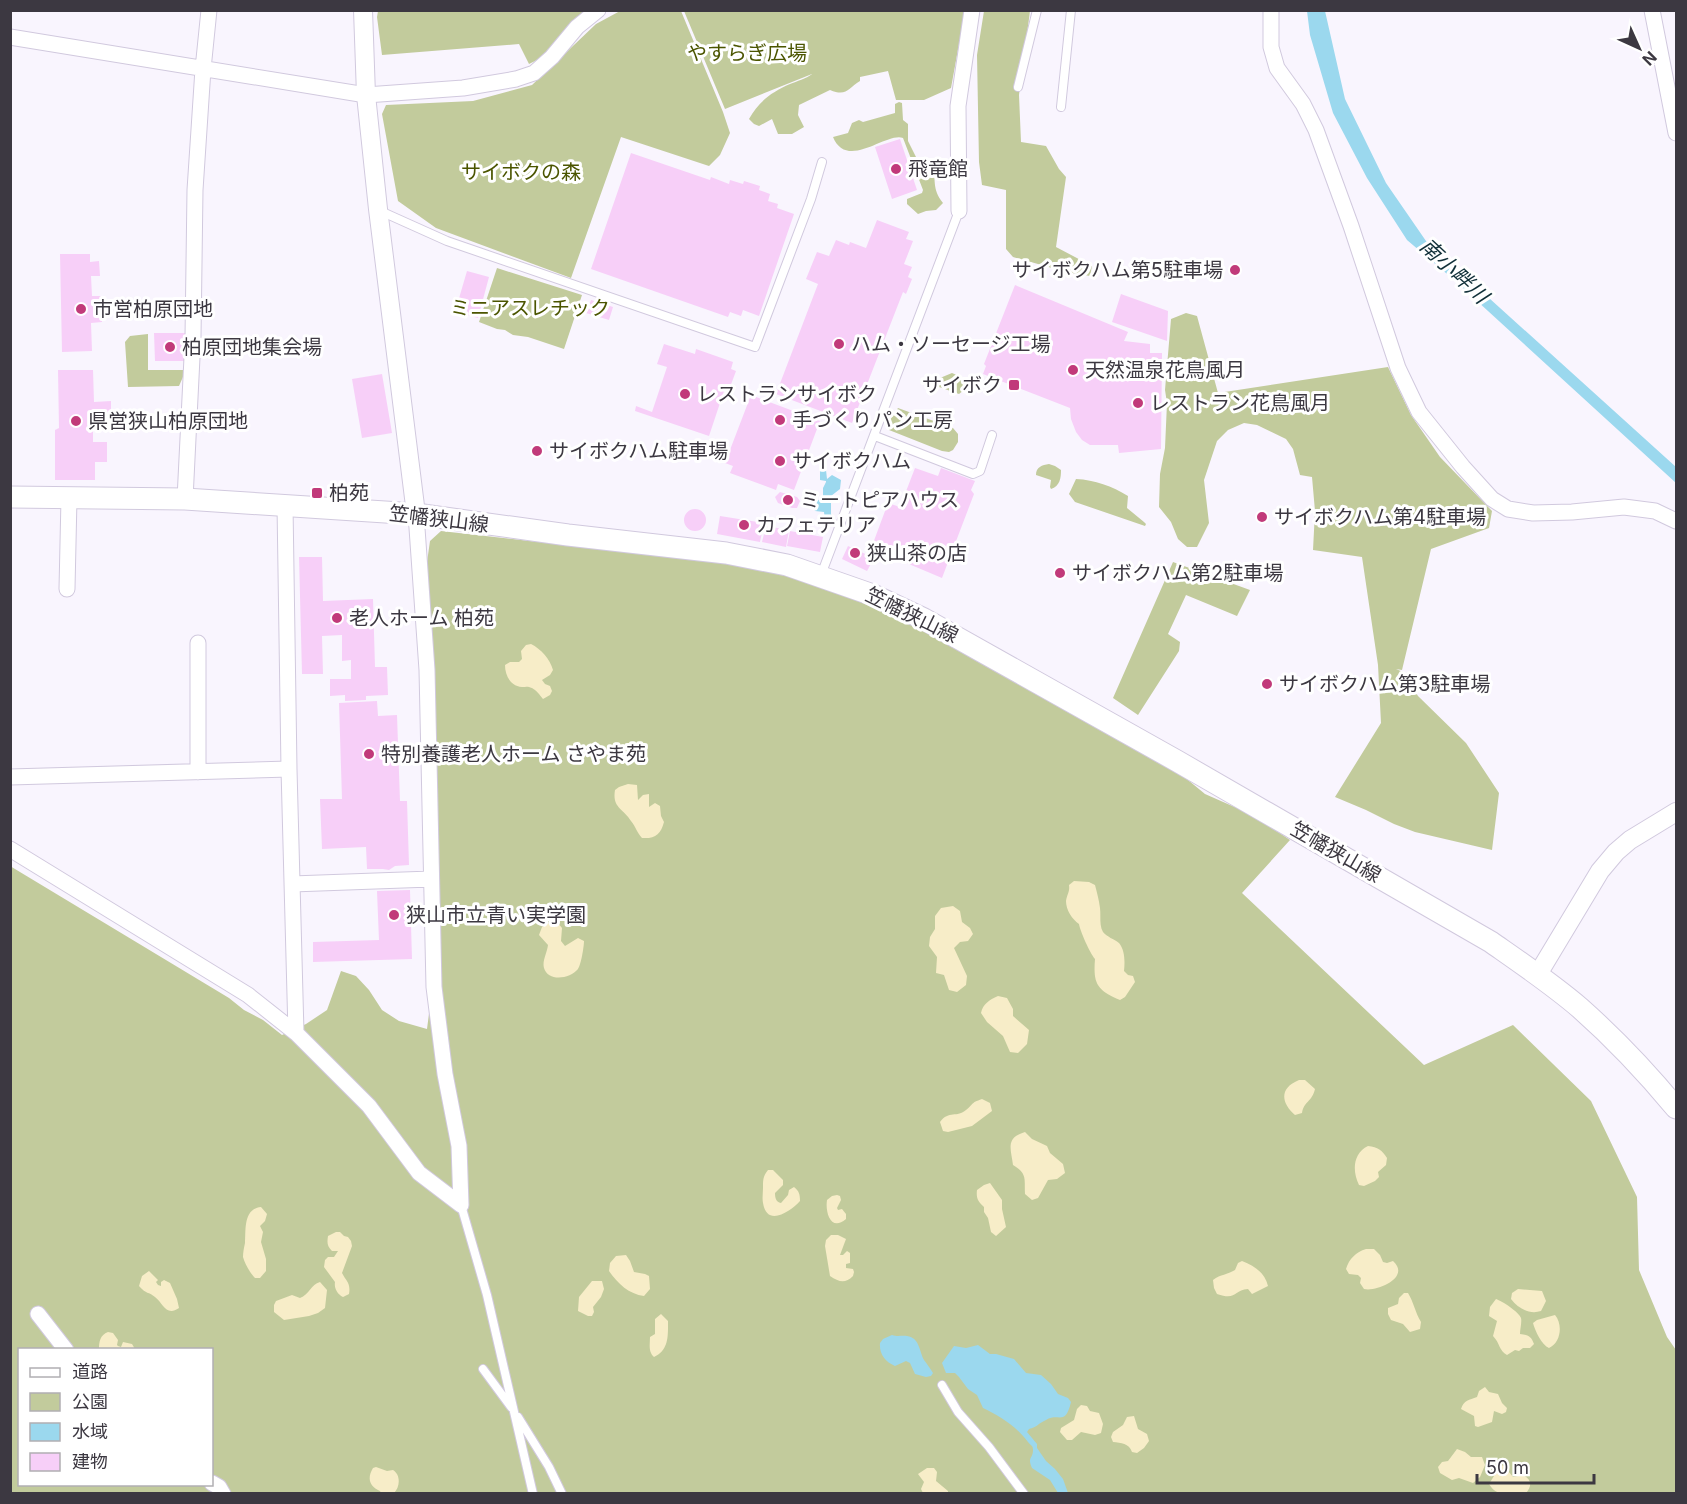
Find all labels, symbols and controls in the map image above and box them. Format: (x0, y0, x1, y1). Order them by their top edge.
north arrow (1609, 18, 1669, 78)
park label: やすらぎ広場 (687, 41, 807, 65)
text: N (1638, 47, 1661, 70)
place label: 飛竜館 (908, 157, 968, 181)
park label: サイボクの森 (461, 160, 581, 184)
marker: 飛竜館 (889, 162, 903, 176)
water label: 南小畔川 (1415, 233, 1495, 310)
place label: サイボクハム第5駐車場 (1012, 258, 1223, 282)
marker: サイボクハム第5駐車場 (1228, 263, 1242, 277)
park label: ミニアスレチック (450, 296, 610, 320)
place label: 市営柏原団地 (93, 297, 213, 321)
marker: 市営柏原団地 (74, 302, 88, 316)
place label: ハム・ソーセージ工場 (851, 332, 1051, 356)
place label: 柏原団地集会場 (182, 335, 322, 359)
marker: ハム・ソーセージ工場 (832, 337, 846, 351)
marker: 柏原団地集会場 (163, 340, 177, 354)
place label: 天然温泉花鳥風月 (1085, 358, 1245, 382)
marker: 天然温泉花鳥風月 (1066, 363, 1080, 377)
place label: サイボク (922, 373, 1002, 397)
marker: サイボク (1007, 378, 1021, 392)
place label: レストランサイボク (697, 382, 877, 406)
marker: レストランサイボク (678, 387, 692, 401)
place label: レストラン花鳥風月 (1150, 391, 1330, 415)
marker: レストラン花鳥風月 (1131, 396, 1145, 410)
place label: 手づくりパン工房 (792, 408, 953, 432)
place label: 県営狭山柏原団地 (88, 409, 248, 433)
marker: 手づくりパン工房 (773, 413, 787, 427)
marker: 県営狭山柏原団地 (69, 414, 83, 428)
place label: サイボクハム駐車場 (549, 439, 728, 463)
marker: サイボクハム駐車場 (530, 444, 544, 458)
place label: サイボクハム (792, 449, 911, 473)
marker: サイボクハム (773, 454, 787, 468)
place label: 柏苑 (329, 481, 369, 505)
marker: 柏苑 (310, 486, 324, 500)
place label: ミートピアハウス (800, 488, 959, 512)
marker: ミートピアハウス (781, 493, 795, 507)
street label: 笠幡狭山線 (388, 501, 490, 537)
place label: サイボクハム第4駐車場 (1274, 505, 1486, 529)
marker: サイボクハム第4駐車場 (1255, 510, 1269, 524)
place label: カフェテリア (756, 513, 876, 537)
marker: カフェテリア (737, 518, 751, 532)
place label: 狭山茶の店 (867, 541, 967, 565)
marker: 狭山茶の店 (848, 546, 862, 560)
place label: サイボクハム第2駐車場 (1072, 561, 1283, 585)
marker: サイボクハム第2駐車場 (1053, 566, 1067, 580)
street label: 笠幡狭山線 (862, 582, 962, 648)
place label: 老人ホーム 柏苑 (349, 606, 494, 630)
marker: 老人ホーム 柏苑 (330, 611, 344, 625)
place label: サイボクハム第3駐車場 (1279, 672, 1490, 696)
marker: サイボクハム第3駐車場 (1260, 677, 1274, 691)
place label: 特別養護老人ホーム さやま苑 (381, 742, 646, 766)
marker: 特別養護老人ホーム さやま苑 (362, 747, 376, 761)
street label: 笠幡狭山線 (1287, 817, 1385, 887)
place label: 狭山市立青い実学園 (406, 903, 586, 927)
marker: 狭山市立青い実学園 (387, 908, 401, 922)
legend (18, 1348, 213, 1486)
text: 道路 (72, 1361, 108, 1382)
text: 公園 (72, 1391, 108, 1412)
text: 水域 (72, 1421, 108, 1442)
scale bar (1477, 1447, 1594, 1485)
text: 建物 (72, 1451, 108, 1472)
text: 50 m (1486, 1457, 1529, 1478)

